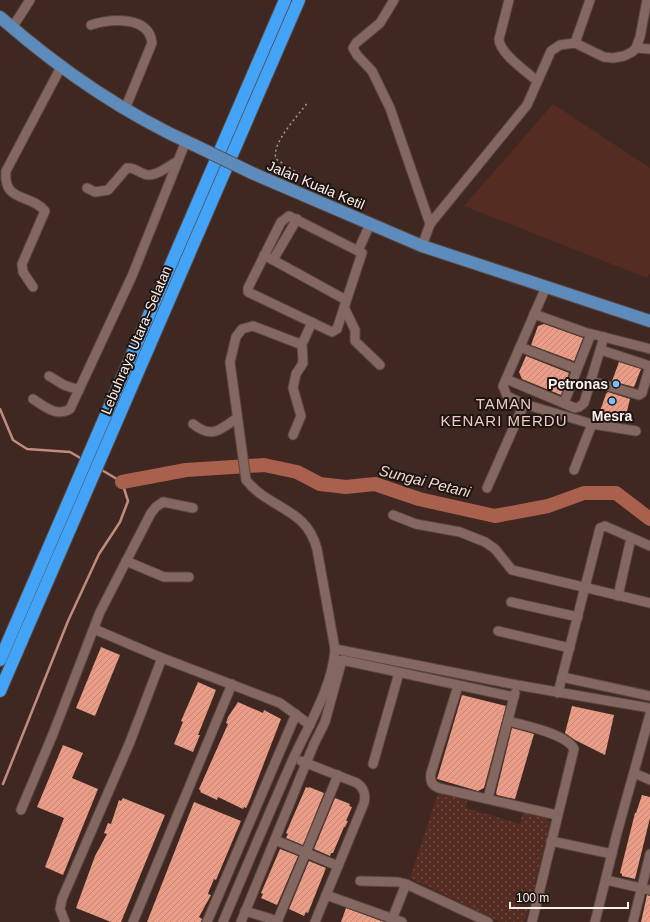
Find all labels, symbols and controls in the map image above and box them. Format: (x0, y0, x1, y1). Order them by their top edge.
street label: Jalan Kuala Ketil (265, 157, 367, 213)
street label: Lebuhraya Utara–Selatan (97, 263, 175, 417)
place label: Petronas (548, 376, 608, 392)
marker: Petronas (611, 379, 621, 389)
district label: TAMAN KENARI MERDU (440, 395, 568, 429)
marker: Mesra (607, 396, 617, 406)
place label: Mesra (592, 408, 632, 424)
water label: Sungai Petani (378, 461, 473, 501)
scale bar (510, 884, 628, 910)
text: 100 m (516, 891, 549, 905)

